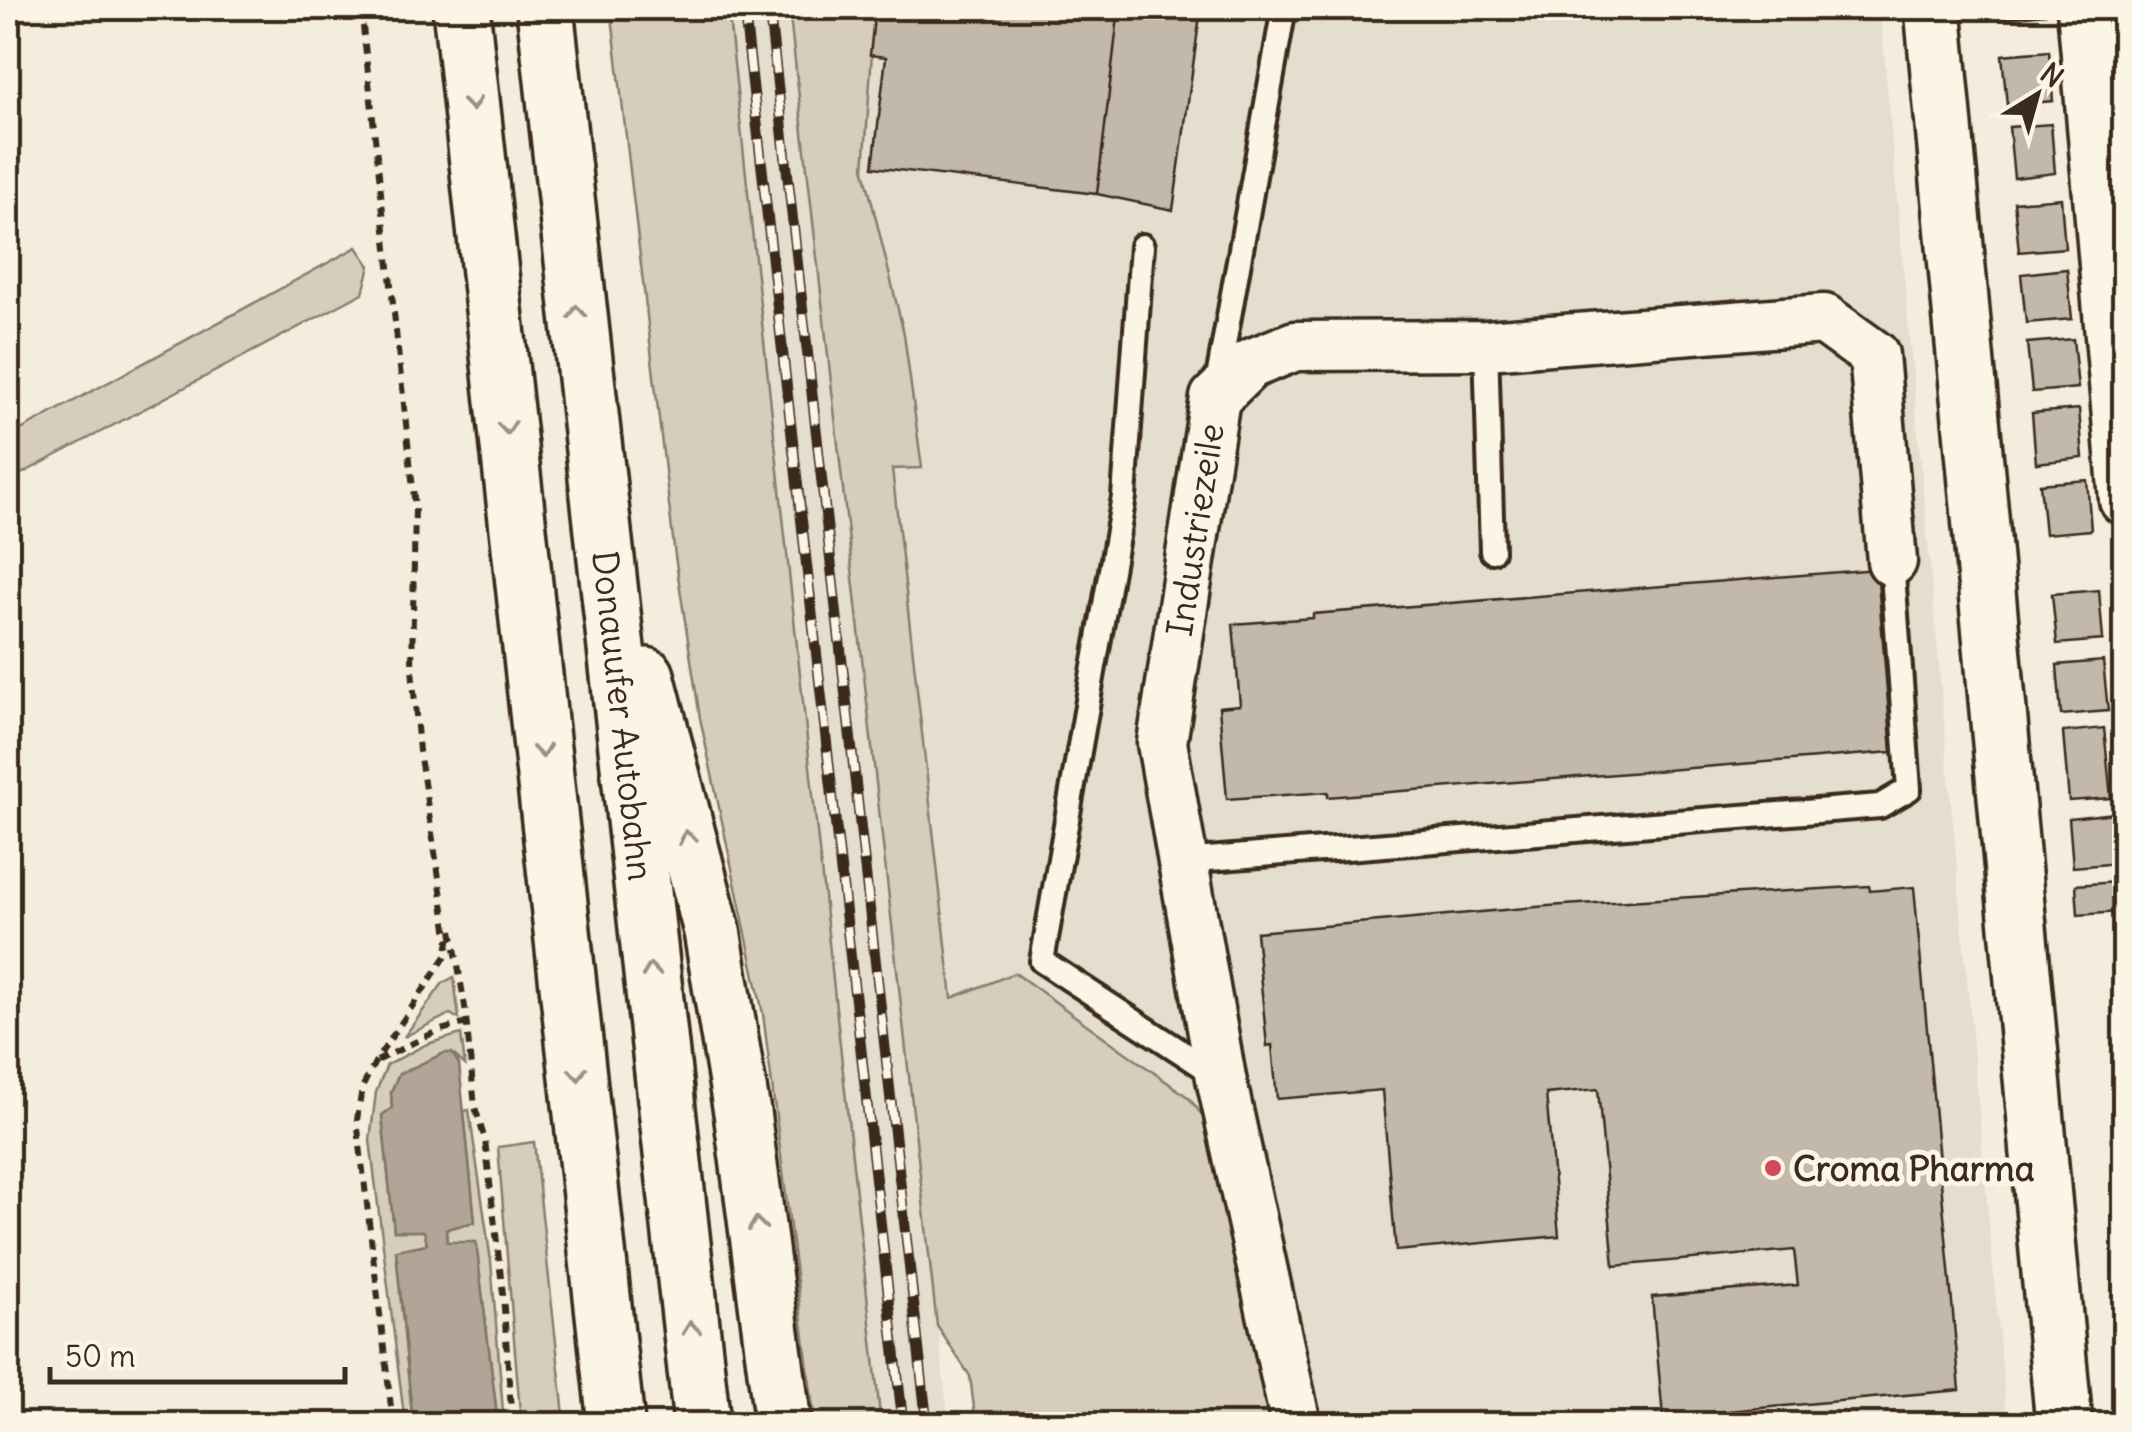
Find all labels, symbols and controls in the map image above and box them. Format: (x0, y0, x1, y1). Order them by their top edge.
north arrow (1987, 45, 2087, 145)
text: N (2033, 55, 2071, 95)
one-way arrow (461, 97, 482, 113)
one-way arrow (567, 304, 589, 320)
one-way arrow (496, 420, 517, 436)
street label: Industriezeile (1157, 420, 1233, 639)
street label: Donauufer Autobahn (583, 548, 664, 883)
one-way arrow (531, 743, 552, 759)
one-way arrow (678, 829, 699, 846)
one-way arrow (641, 961, 662, 977)
one-way arrow (566, 1066, 588, 1082)
place label: Croma Pharma (1793, 1146, 2035, 1190)
marker: Croma Pharma (1762, 1157, 1784, 1179)
one-way arrow (747, 1215, 768, 1232)
one-way arrow (681, 1319, 702, 1335)
scale bar (50, 1322, 345, 1384)
text: 50 m (65, 1337, 135, 1375)

